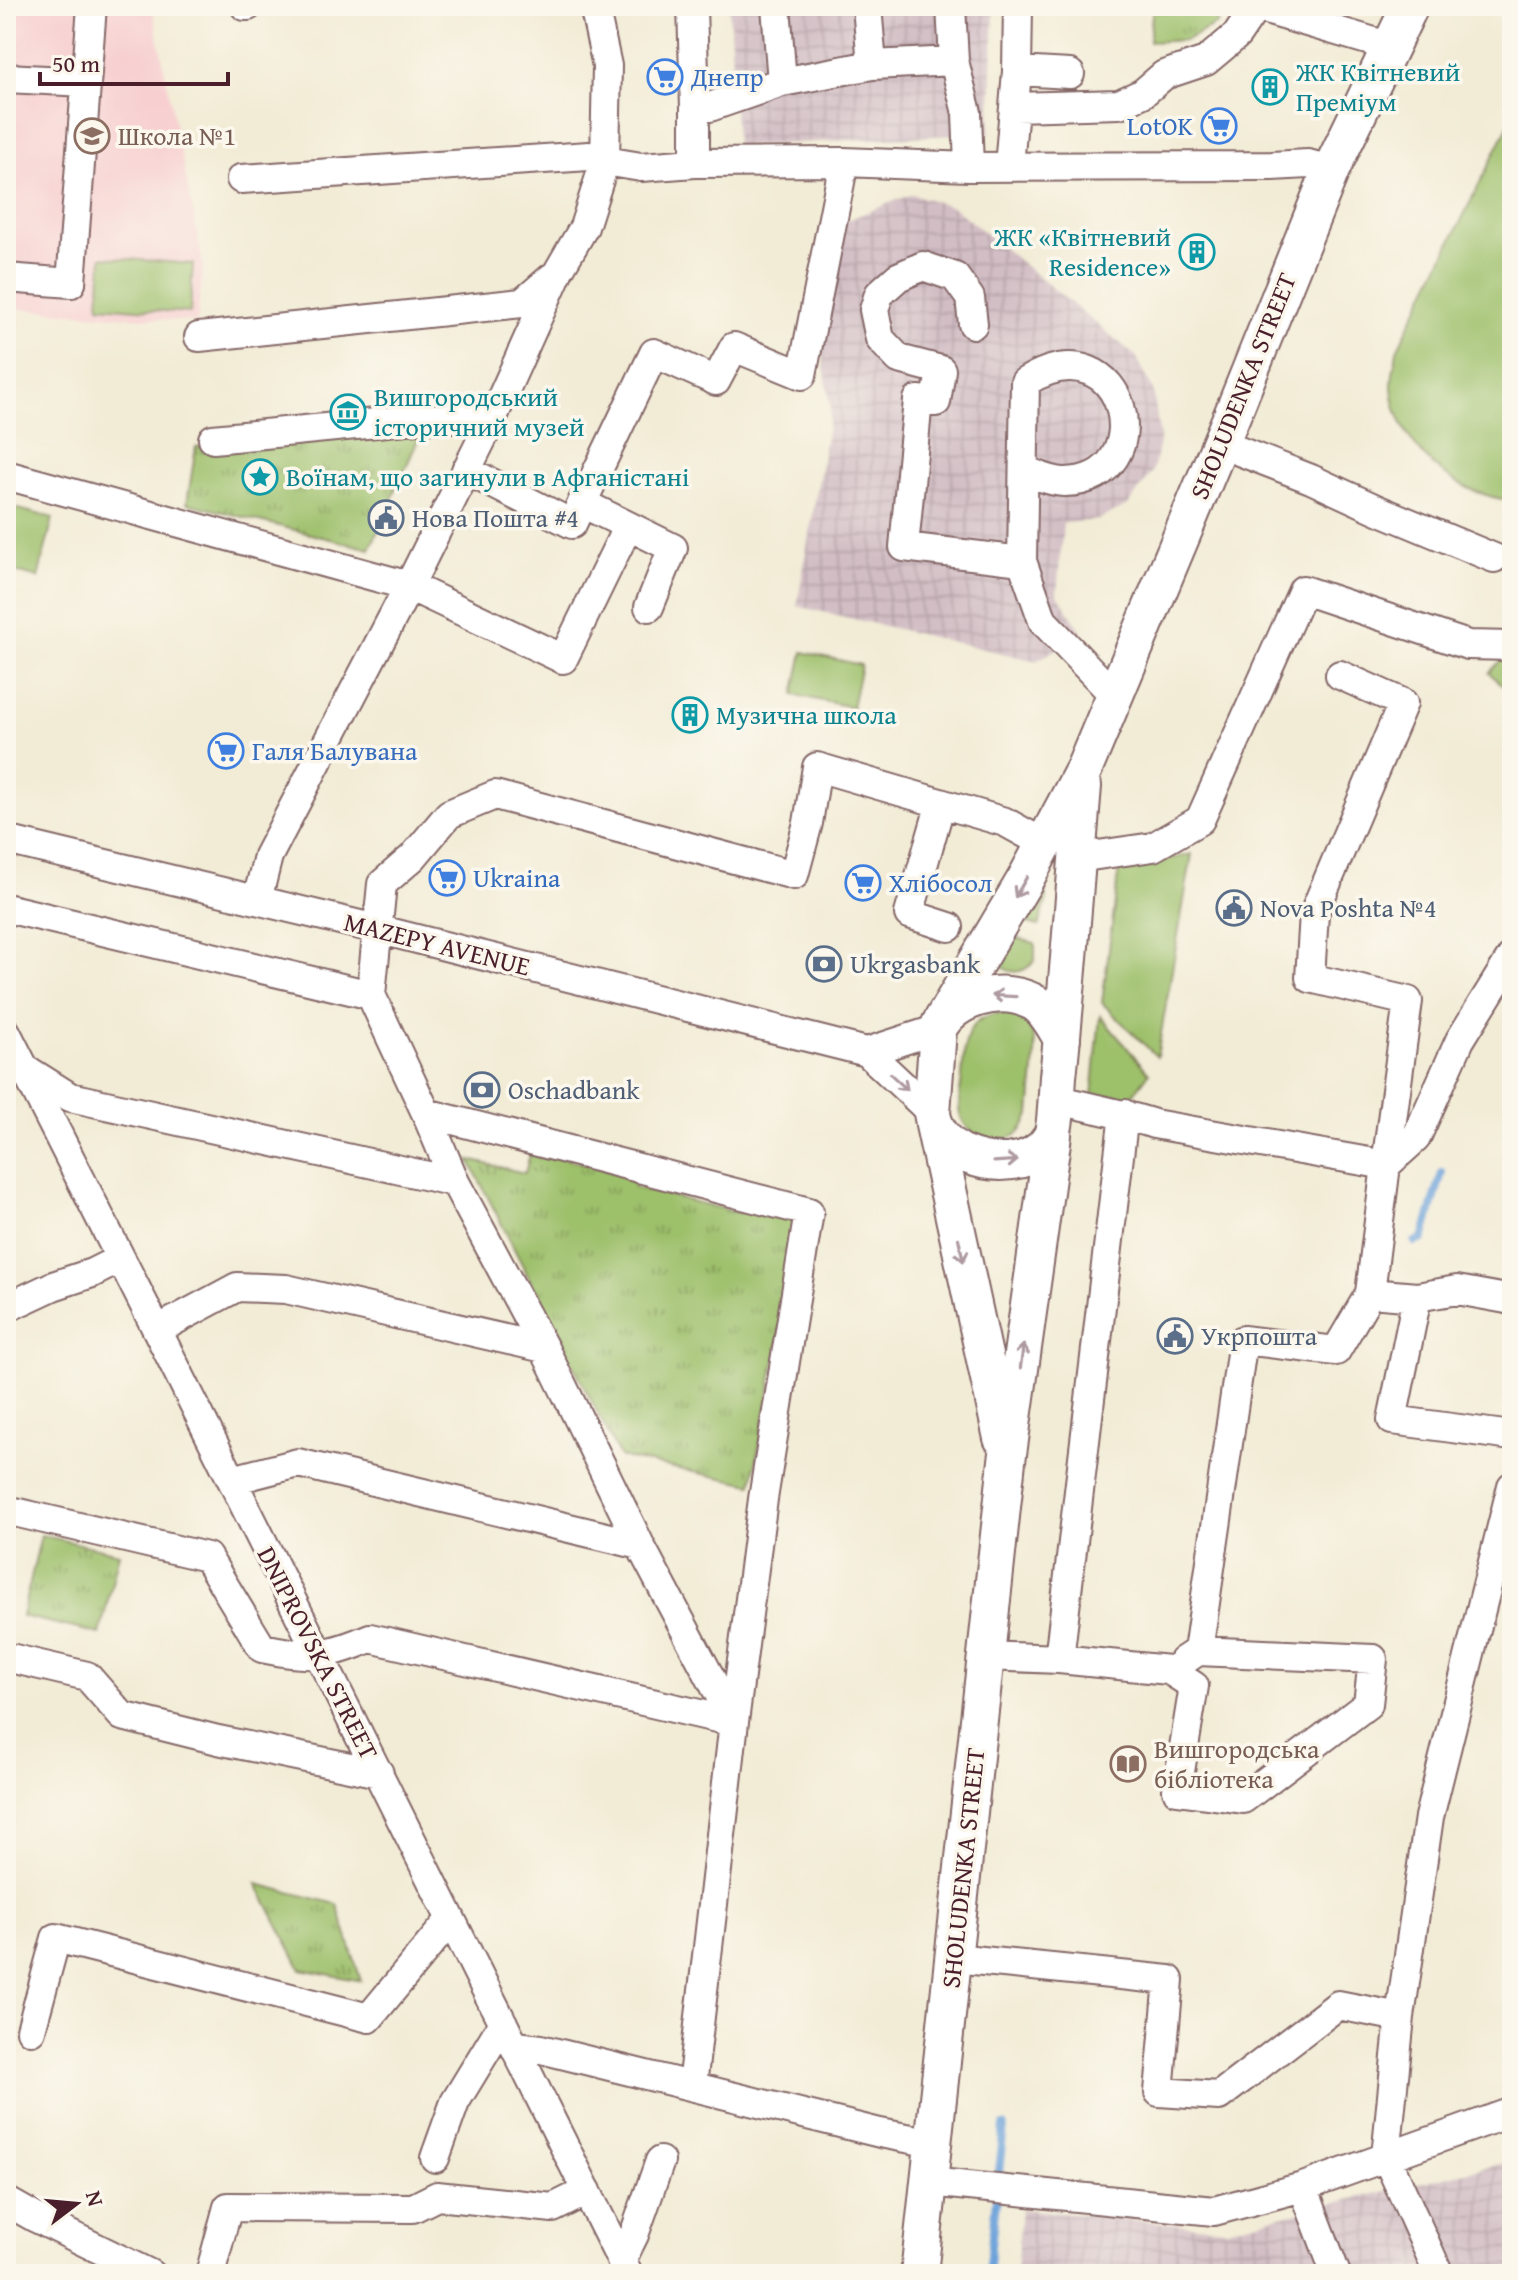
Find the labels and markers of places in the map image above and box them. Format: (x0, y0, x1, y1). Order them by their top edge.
place label: ЖК Квітневий Преміум (1295, 52, 1460, 121)
place label: Днепр (690, 57, 764, 96)
supermarket icon: Днепр (646, 58, 684, 96)
building icon: ЖК Квітневий Преміум (1251, 68, 1289, 106)
place label: LotOK (1127, 106, 1194, 145)
supermarket icon: LotOK (1200, 107, 1238, 145)
place label: Школа №1 (118, 116, 236, 155)
school or university icon: Школа №1 (73, 117, 111, 155)
place label: ЖК «Квітневий Residence» (993, 217, 1171, 286)
building icon: ЖК «Квітневий Residence» (1178, 233, 1216, 271)
place label: Вишгородський історичний музей (374, 377, 585, 446)
museum icon: Вишгородський історичний музей (329, 393, 367, 431)
place label: Воїнам, що загинули в Афганістані (286, 457, 689, 496)
place icon: Воїнам, що загинули в Афганістані (241, 458, 279, 496)
place label: Нова Пошта #4 (412, 498, 579, 537)
public building icon: Нова Пошта #4 (367, 499, 405, 537)
place label: Музична школа (716, 695, 897, 734)
building icon: Музична школа (671, 696, 709, 734)
place label: Галя Балувана (252, 731, 418, 770)
supermarket icon: Галя Балувана (207, 732, 245, 770)
place label: Ukraina (473, 858, 561, 897)
supermarket icon: Ukraina (428, 859, 466, 897)
place label: Хлібосол (889, 863, 992, 902)
supermarket icon: Хлібосол (844, 864, 882, 902)
place label: Nova Poshta №4 (1260, 888, 1437, 927)
public building icon: Nova Poshta №4 (1215, 889, 1253, 927)
place label: Ukrgasbank (850, 944, 981, 983)
bank icon: Ukrgasbank (805, 945, 843, 983)
place label: Oschadbank (508, 1070, 640, 1109)
bank icon: Oschadbank (463, 1071, 501, 1109)
place label: Укрпошта (1201, 1316, 1318, 1355)
public building icon: Укрпошта (1156, 1317, 1194, 1355)
place label: Вишгородська бібліотека (1154, 1729, 1320, 1798)
library icon: Вишгородська бібліотека (1109, 1745, 1147, 1783)

